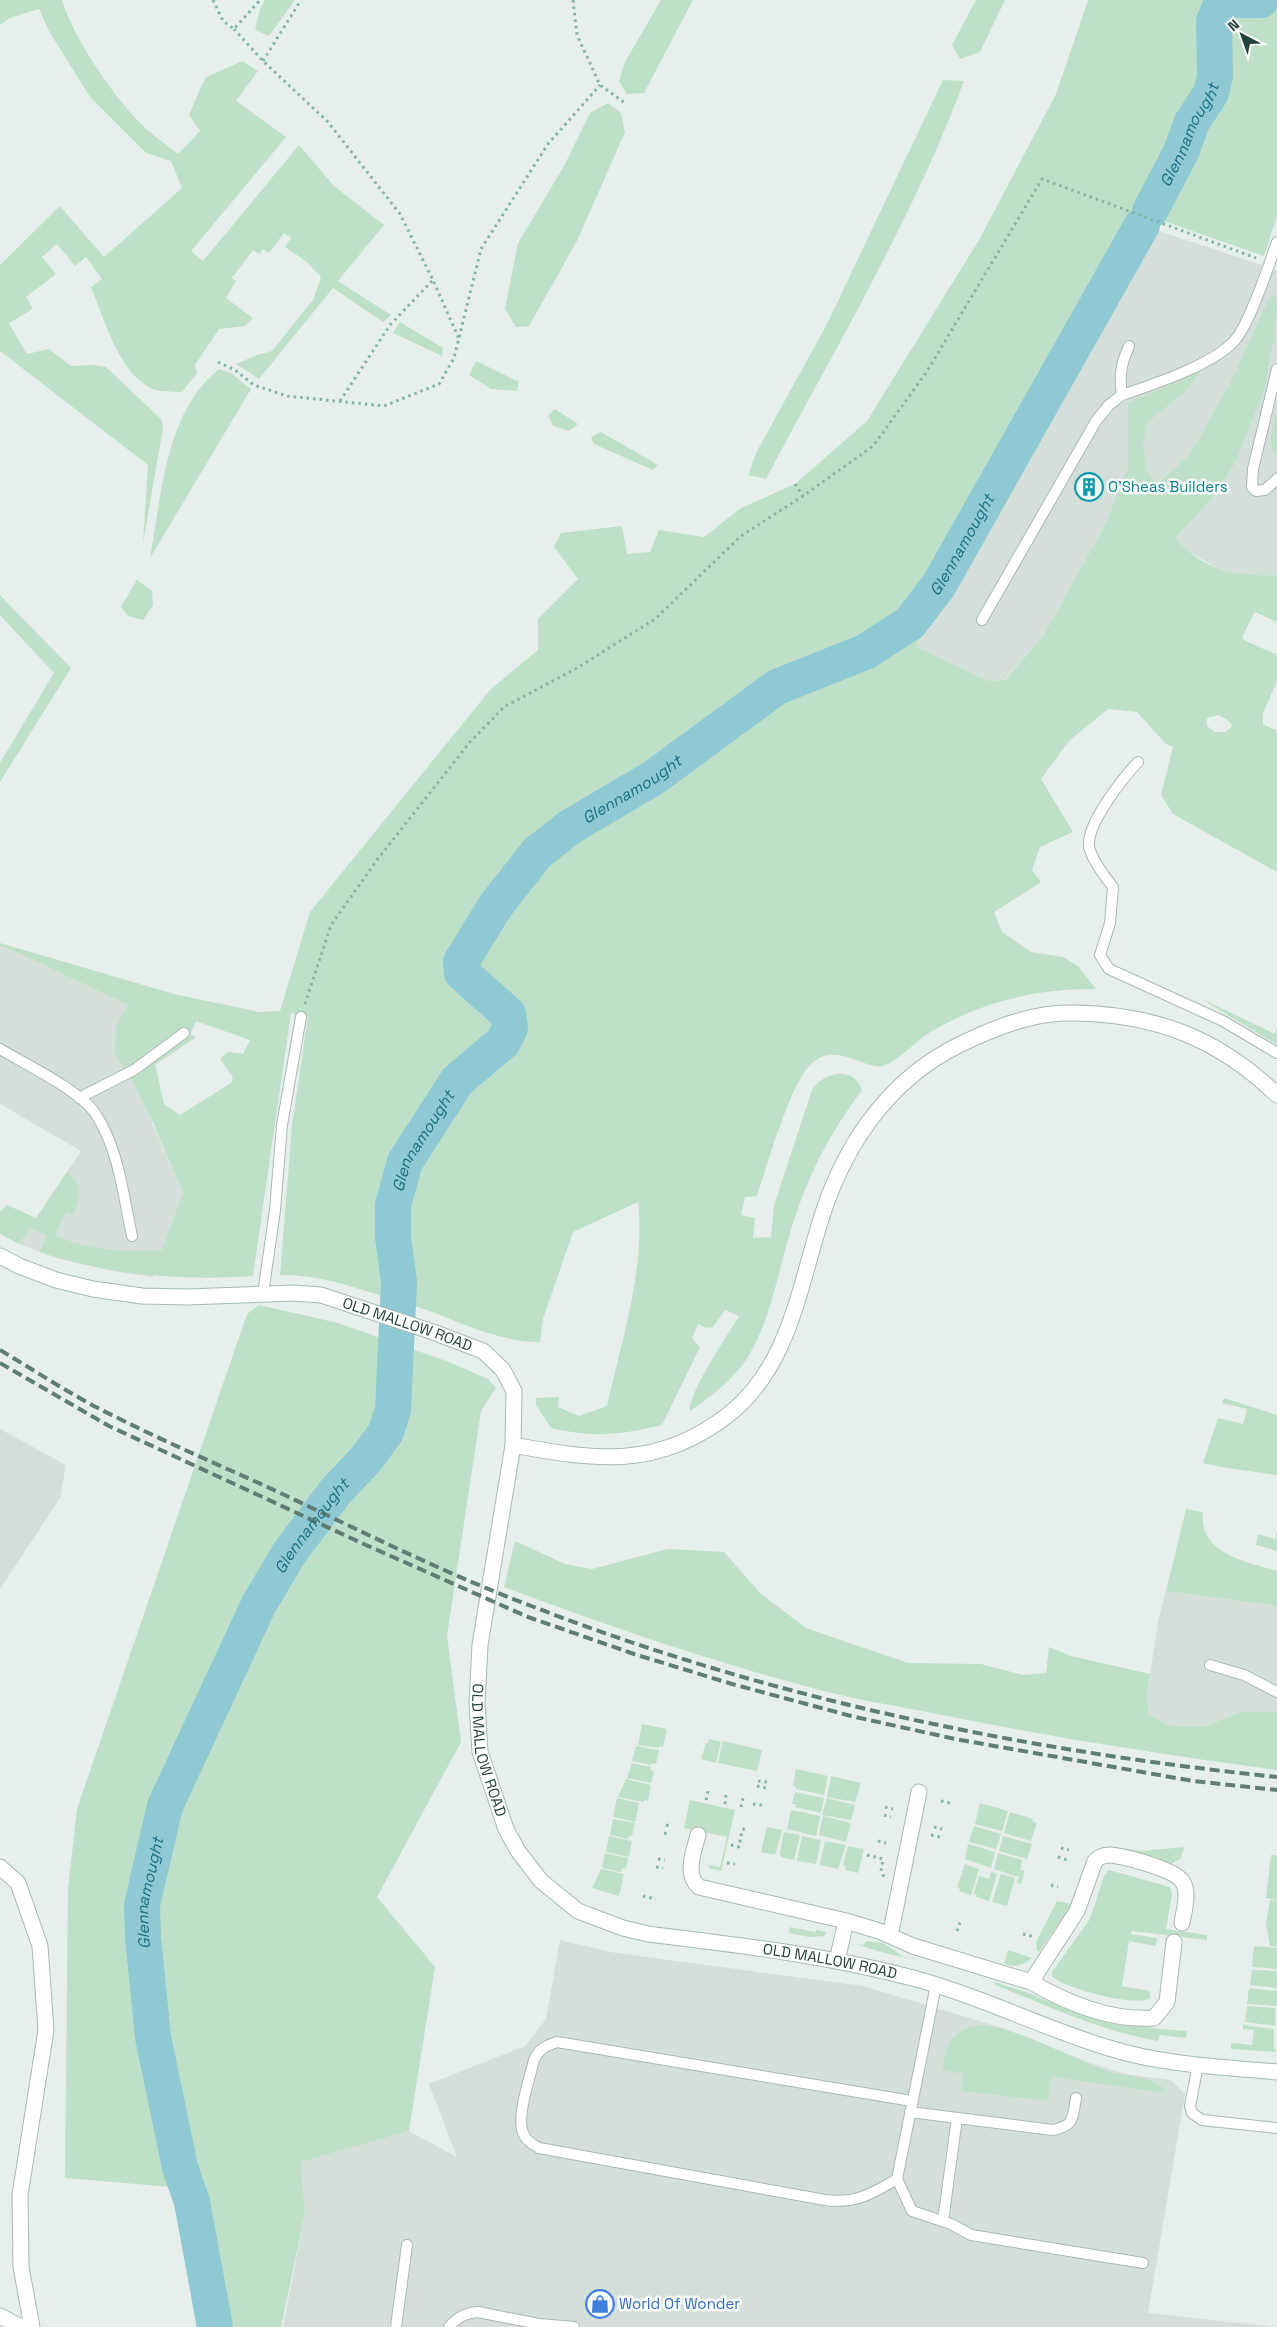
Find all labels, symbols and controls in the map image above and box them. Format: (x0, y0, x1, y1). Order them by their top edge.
north arrow (1217, 10, 1267, 60)
text: N (1224, 15, 1243, 35)
water label: Glennamought (1155, 80, 1224, 190)
building icon: O'Sheas Builders (1074, 472, 1104, 502)
place label: O'Sheas Builders (1108, 477, 1228, 496)
water label: Glennamought (925, 489, 1000, 600)
water label: Glennamought (578, 750, 687, 829)
water label: Glennamought (387, 1085, 460, 1194)
street label: OLD MALLOW ROAD (340, 1293, 475, 1355)
water label: Glennamought (270, 1473, 355, 1577)
street label: OLD MALLOW ROAD (468, 1683, 511, 1819)
water label: Glennamought (132, 1834, 169, 1950)
street label: OLD MALLOW ROAD (762, 1939, 899, 1983)
shop icon: World Of Wonder (585, 2289, 615, 2319)
place label: World Of Wonder (619, 2294, 740, 2313)

